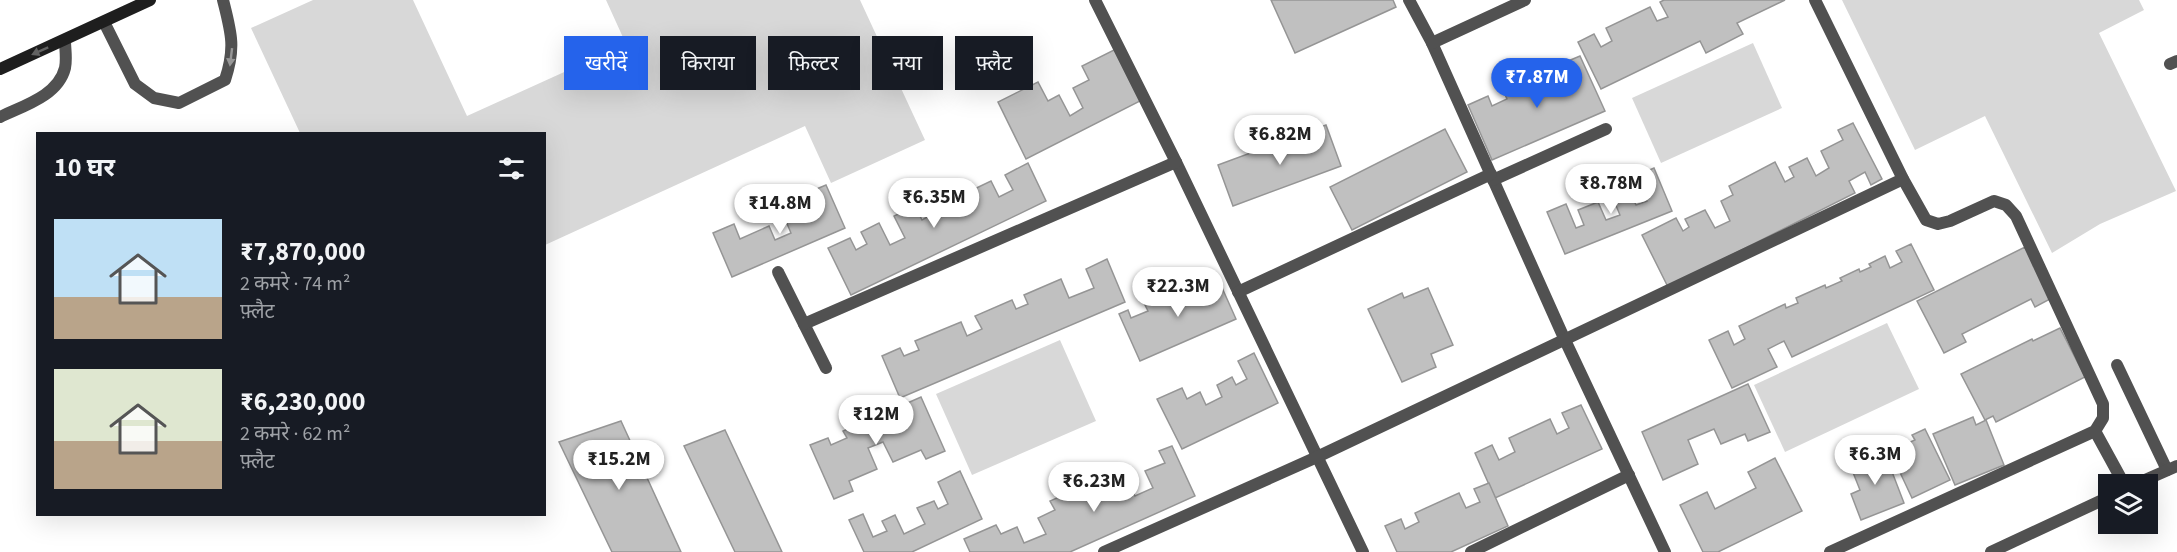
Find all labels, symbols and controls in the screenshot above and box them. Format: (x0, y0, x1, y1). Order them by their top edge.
chip: खरीदें (564, 36, 648, 90)
chip: किराया (660, 36, 756, 90)
chip: फ़िल्टर (768, 36, 860, 90)
chip: नया (872, 36, 943, 90)
chip: फ़्लैट (955, 36, 1033, 90)
one-way arrow (31, 47, 49, 57)
one-way arrow (226, 48, 235, 67)
pin: ₹7.87M (1488, 58, 1586, 109)
text: ₹7.87M (1505, 63, 1569, 91)
pin: ₹6.82M (1231, 115, 1329, 166)
text: ₹6.82M (1248, 120, 1312, 148)
text: 10 घर (54, 149, 115, 186)
icon: filters (495, 152, 528, 185)
pin: ₹8.78M (1562, 164, 1660, 215)
text: ₹8.78M (1579, 169, 1643, 197)
pin: ₹6.35M (885, 178, 983, 229)
text: ₹6.35M (902, 183, 966, 211)
pin: ₹14.8M (731, 184, 829, 235)
text: ₹14.8M (748, 189, 812, 217)
text: ₹7,870,000 (240, 233, 365, 270)
icon: home (102, 243, 174, 315)
pin: ₹22.3M (1129, 267, 1227, 318)
text: 2 कमरे · 74 m² (240, 270, 350, 298)
text: ₹22.3M (1146, 272, 1210, 300)
text: फ़्लैट (240, 298, 275, 326)
text: ₹6,230,000 (240, 383, 365, 420)
icon: home (102, 393, 174, 465)
pin: ₹12M (840, 395, 912, 446)
text: ₹12M (853, 400, 899, 428)
text: 2 कमरे · 62 m² (240, 420, 350, 448)
pin: ₹6.3M (1833, 435, 1917, 486)
pin: ₹15.2M (570, 440, 668, 491)
text: ₹6.3M (1849, 440, 1901, 468)
text: ₹15.2M (587, 445, 651, 473)
text: फ़्लैट (240, 448, 275, 476)
pin: ₹6.23M (1045, 462, 1143, 513)
text: ₹6.23M (1062, 467, 1126, 495)
map controls (2098, 474, 2158, 534)
button: layers (2098, 474, 2158, 534)

